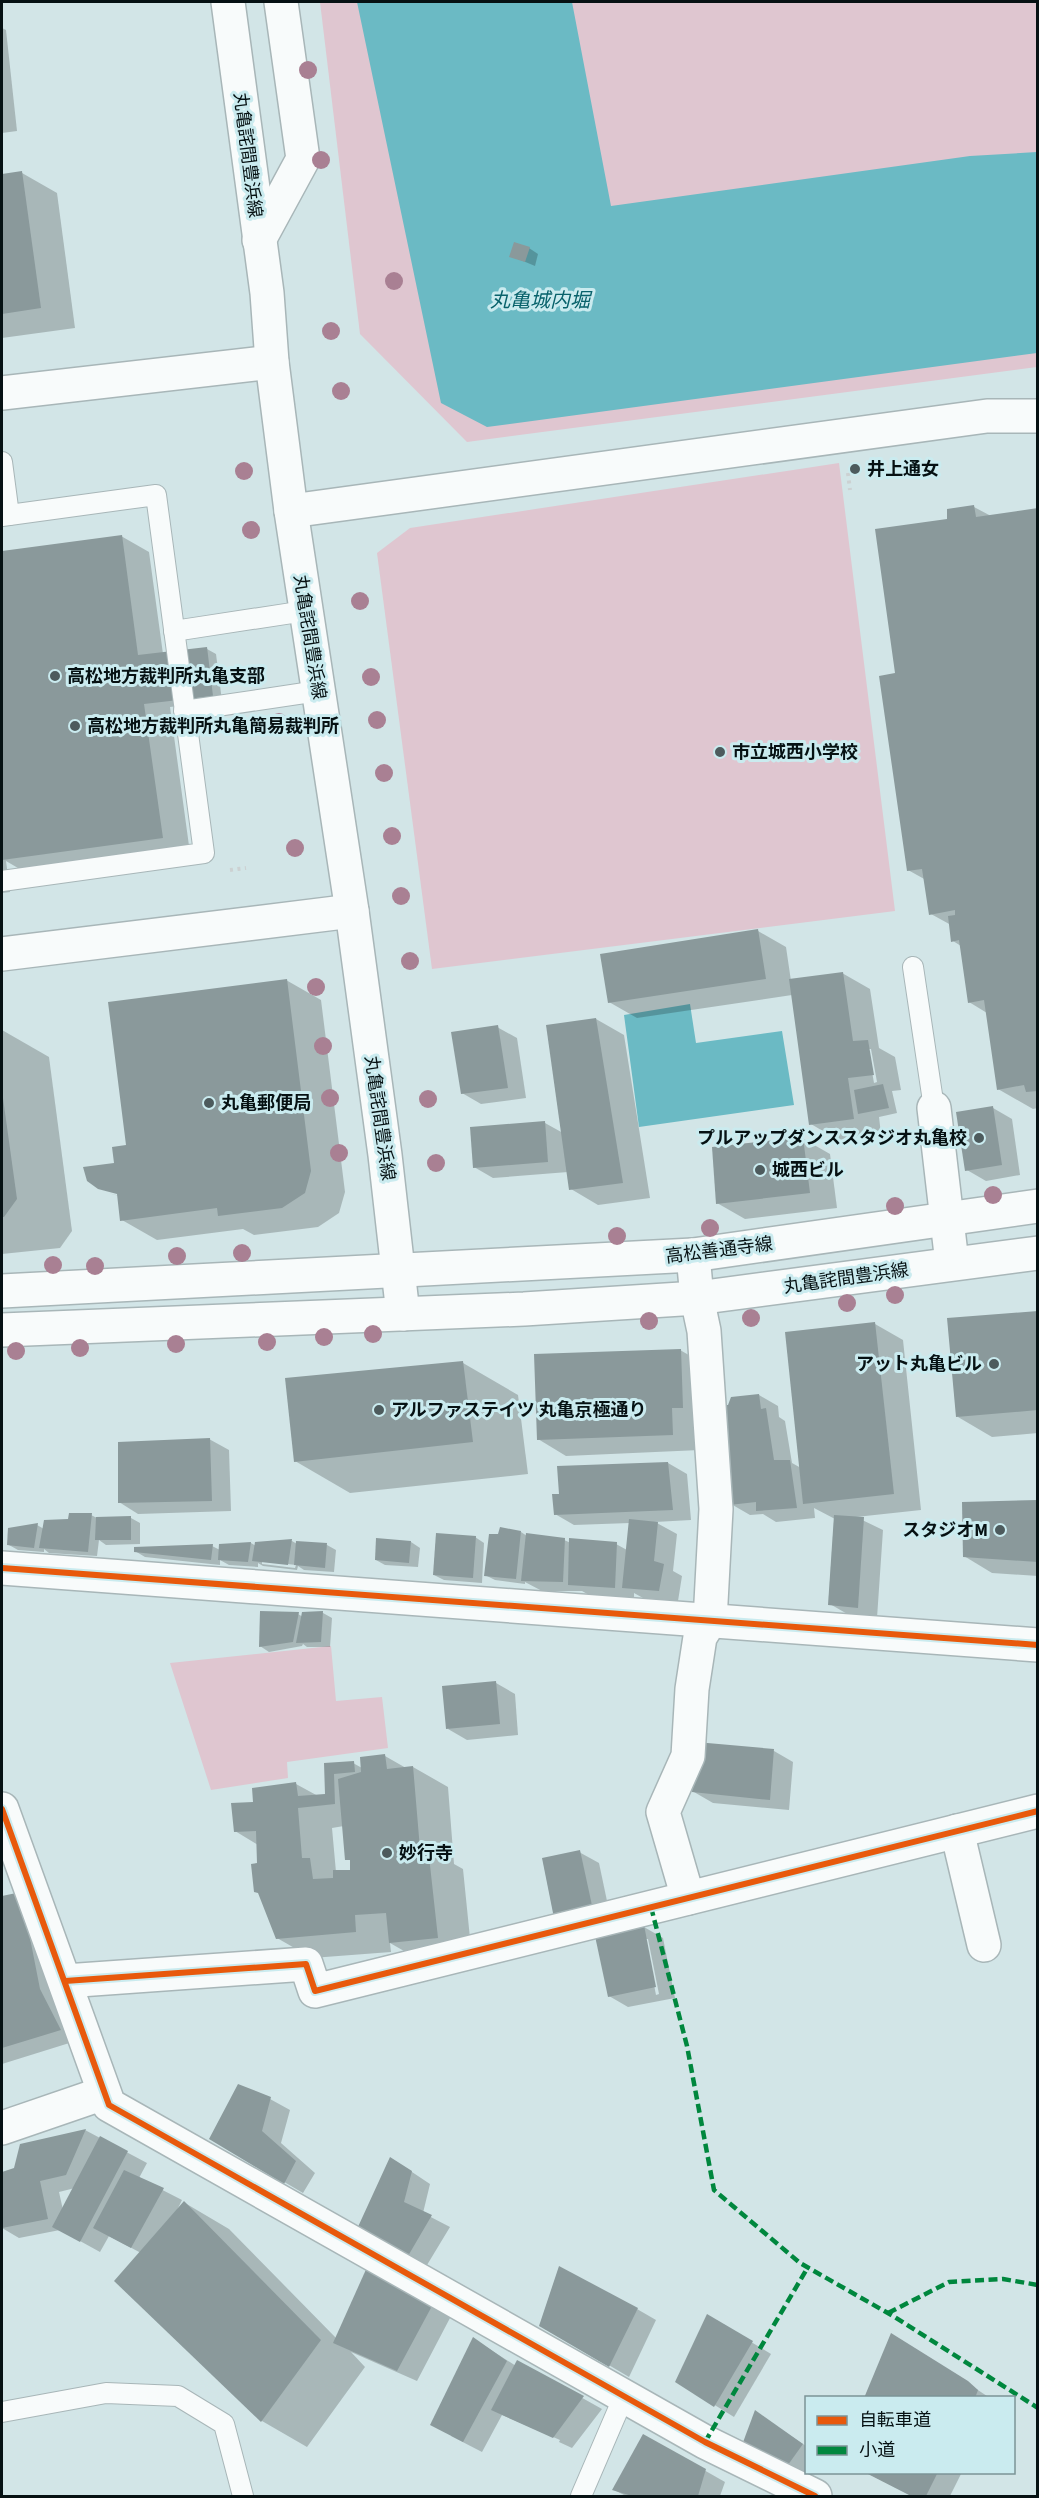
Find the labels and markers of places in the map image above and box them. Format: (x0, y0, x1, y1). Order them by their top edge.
place label: 井上通女 (867, 457, 939, 482)
marker: 井上通女 (848, 462, 862, 476)
place label: 高松地方裁判所丸亀支部 (67, 664, 265, 689)
marker: 高松地方裁判所丸亀支部 (48, 669, 62, 683)
place label: 高松地方裁判所丸亀簡易裁判所 (87, 714, 339, 739)
marker: 高松地方裁判所丸亀簡易裁判所 (68, 719, 82, 733)
place label: 市立城西小学校 (732, 740, 858, 765)
marker: 市立城西小学校 (713, 745, 727, 759)
place label: 丸亀郵便局 (221, 1091, 311, 1116)
marker: 丸亀郵便局 (202, 1096, 216, 1110)
place label: プルアップダンススタジオ丸亀校 (697, 1126, 967, 1151)
marker: プルアップダンススタジオ丸亀校 (972, 1131, 986, 1145)
place label: 城西ビル (772, 1158, 844, 1183)
marker: 城西ビル (753, 1163, 767, 1177)
place label: アット丸亀ビル (856, 1352, 982, 1377)
marker: アット丸亀ビル (987, 1357, 1001, 1371)
place label: アルファステイツ 丸亀京極通り (391, 1398, 646, 1423)
marker: アルファステイツ 丸亀京極通り (372, 1403, 386, 1417)
place label: スタジオM (902, 1518, 988, 1543)
marker: スタジオM (993, 1523, 1007, 1537)
place label: 妙行寺 (399, 1841, 453, 1866)
marker: 妙行寺 (380, 1846, 394, 1860)

